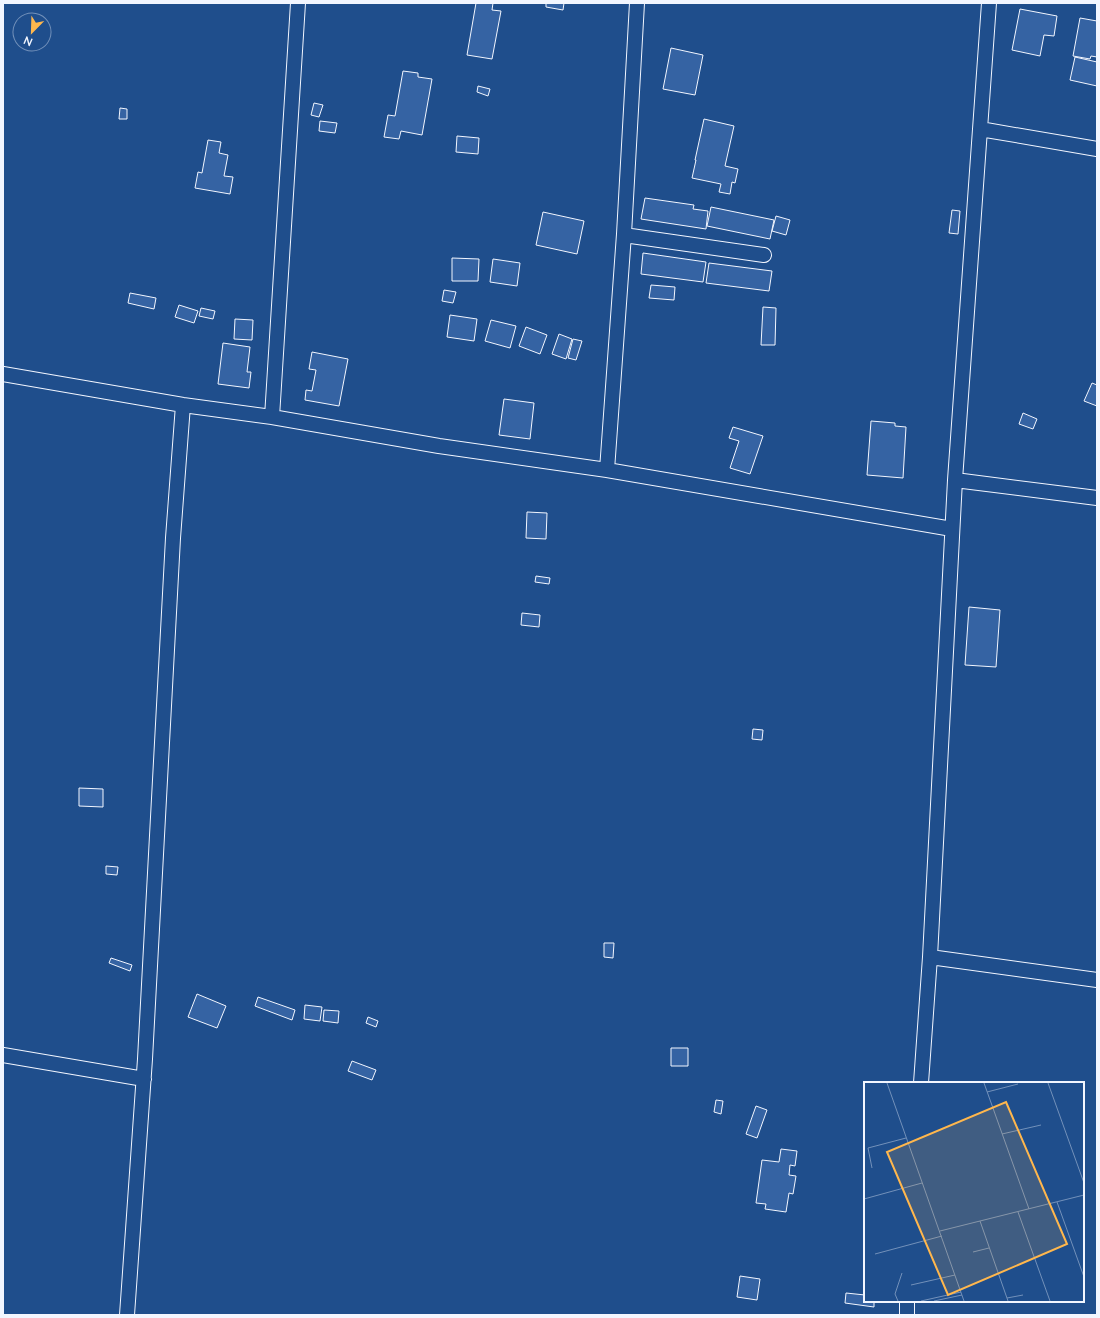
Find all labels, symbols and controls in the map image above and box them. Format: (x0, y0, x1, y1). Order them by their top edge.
north arrow (12, 12, 52, 52)
text: N (21, 34, 34, 49)
inset map (864, 1082, 1084, 1302)

